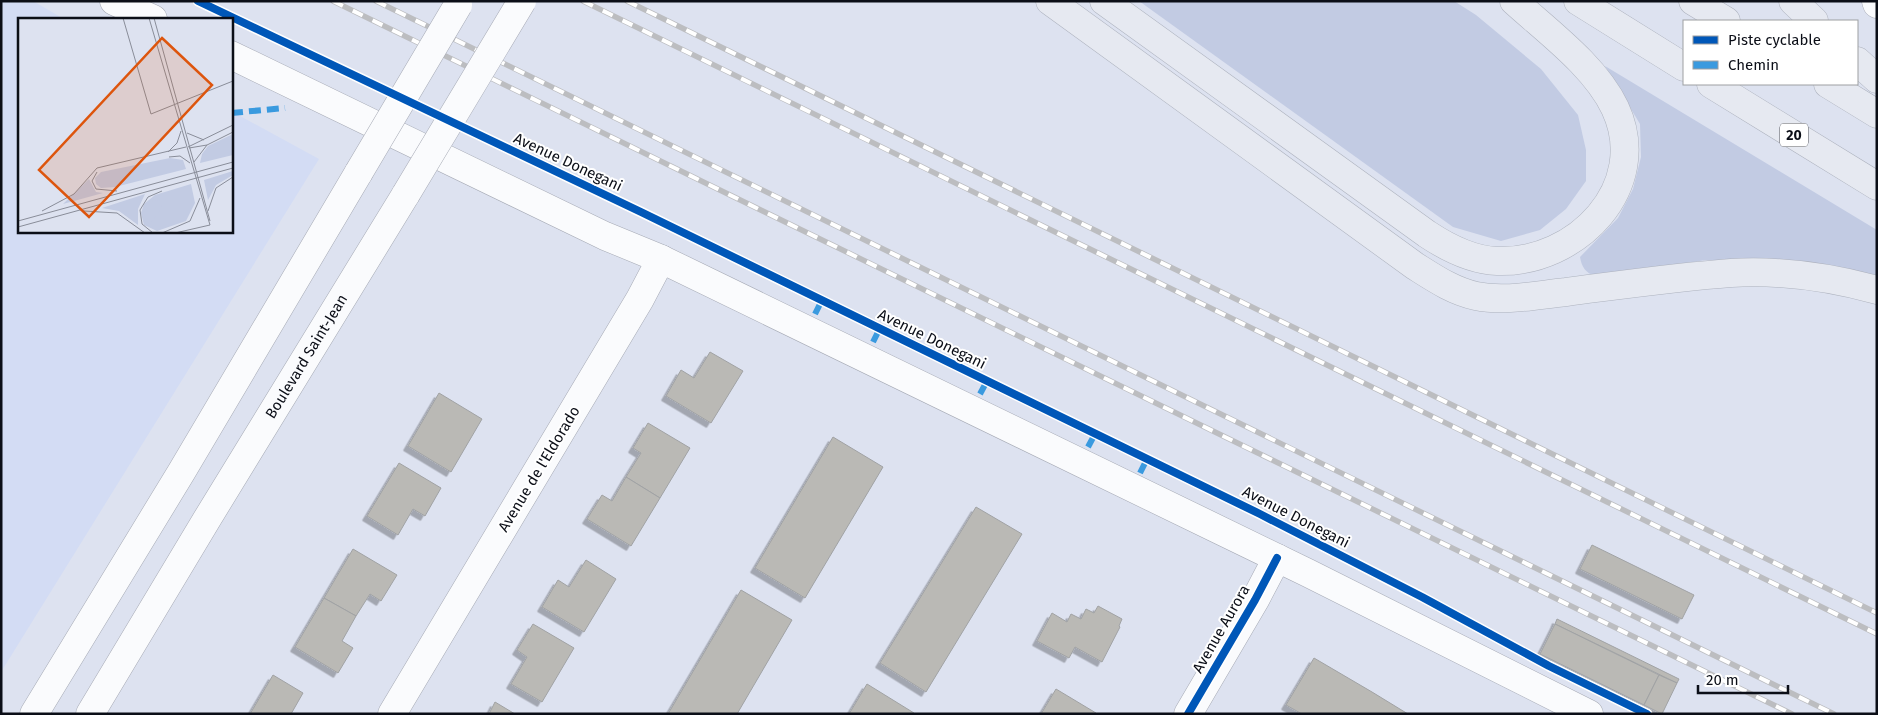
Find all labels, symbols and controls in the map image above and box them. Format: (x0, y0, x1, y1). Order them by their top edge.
inset map (18, 18, 232, 232)
legend (1683, 20, 1858, 85)
text: Piste cyclable (1728, 31, 1821, 49)
text: Chemin (1728, 56, 1779, 74)
road number: 20 (1780, 124, 1808, 146)
street label: Avenue Donegani (511, 129, 625, 195)
street label: Boulevard Saint-Jean (262, 291, 351, 422)
street label: Avenue Donegani (875, 305, 989, 373)
street label: Avenue de l'Eldorado (494, 403, 584, 535)
street label: Avenue Donegani (1239, 482, 1353, 552)
street label: Avenue Aurora (1189, 582, 1253, 676)
scale bar (1698, 662, 1788, 694)
text: 20 m (1706, 671, 1739, 689)

